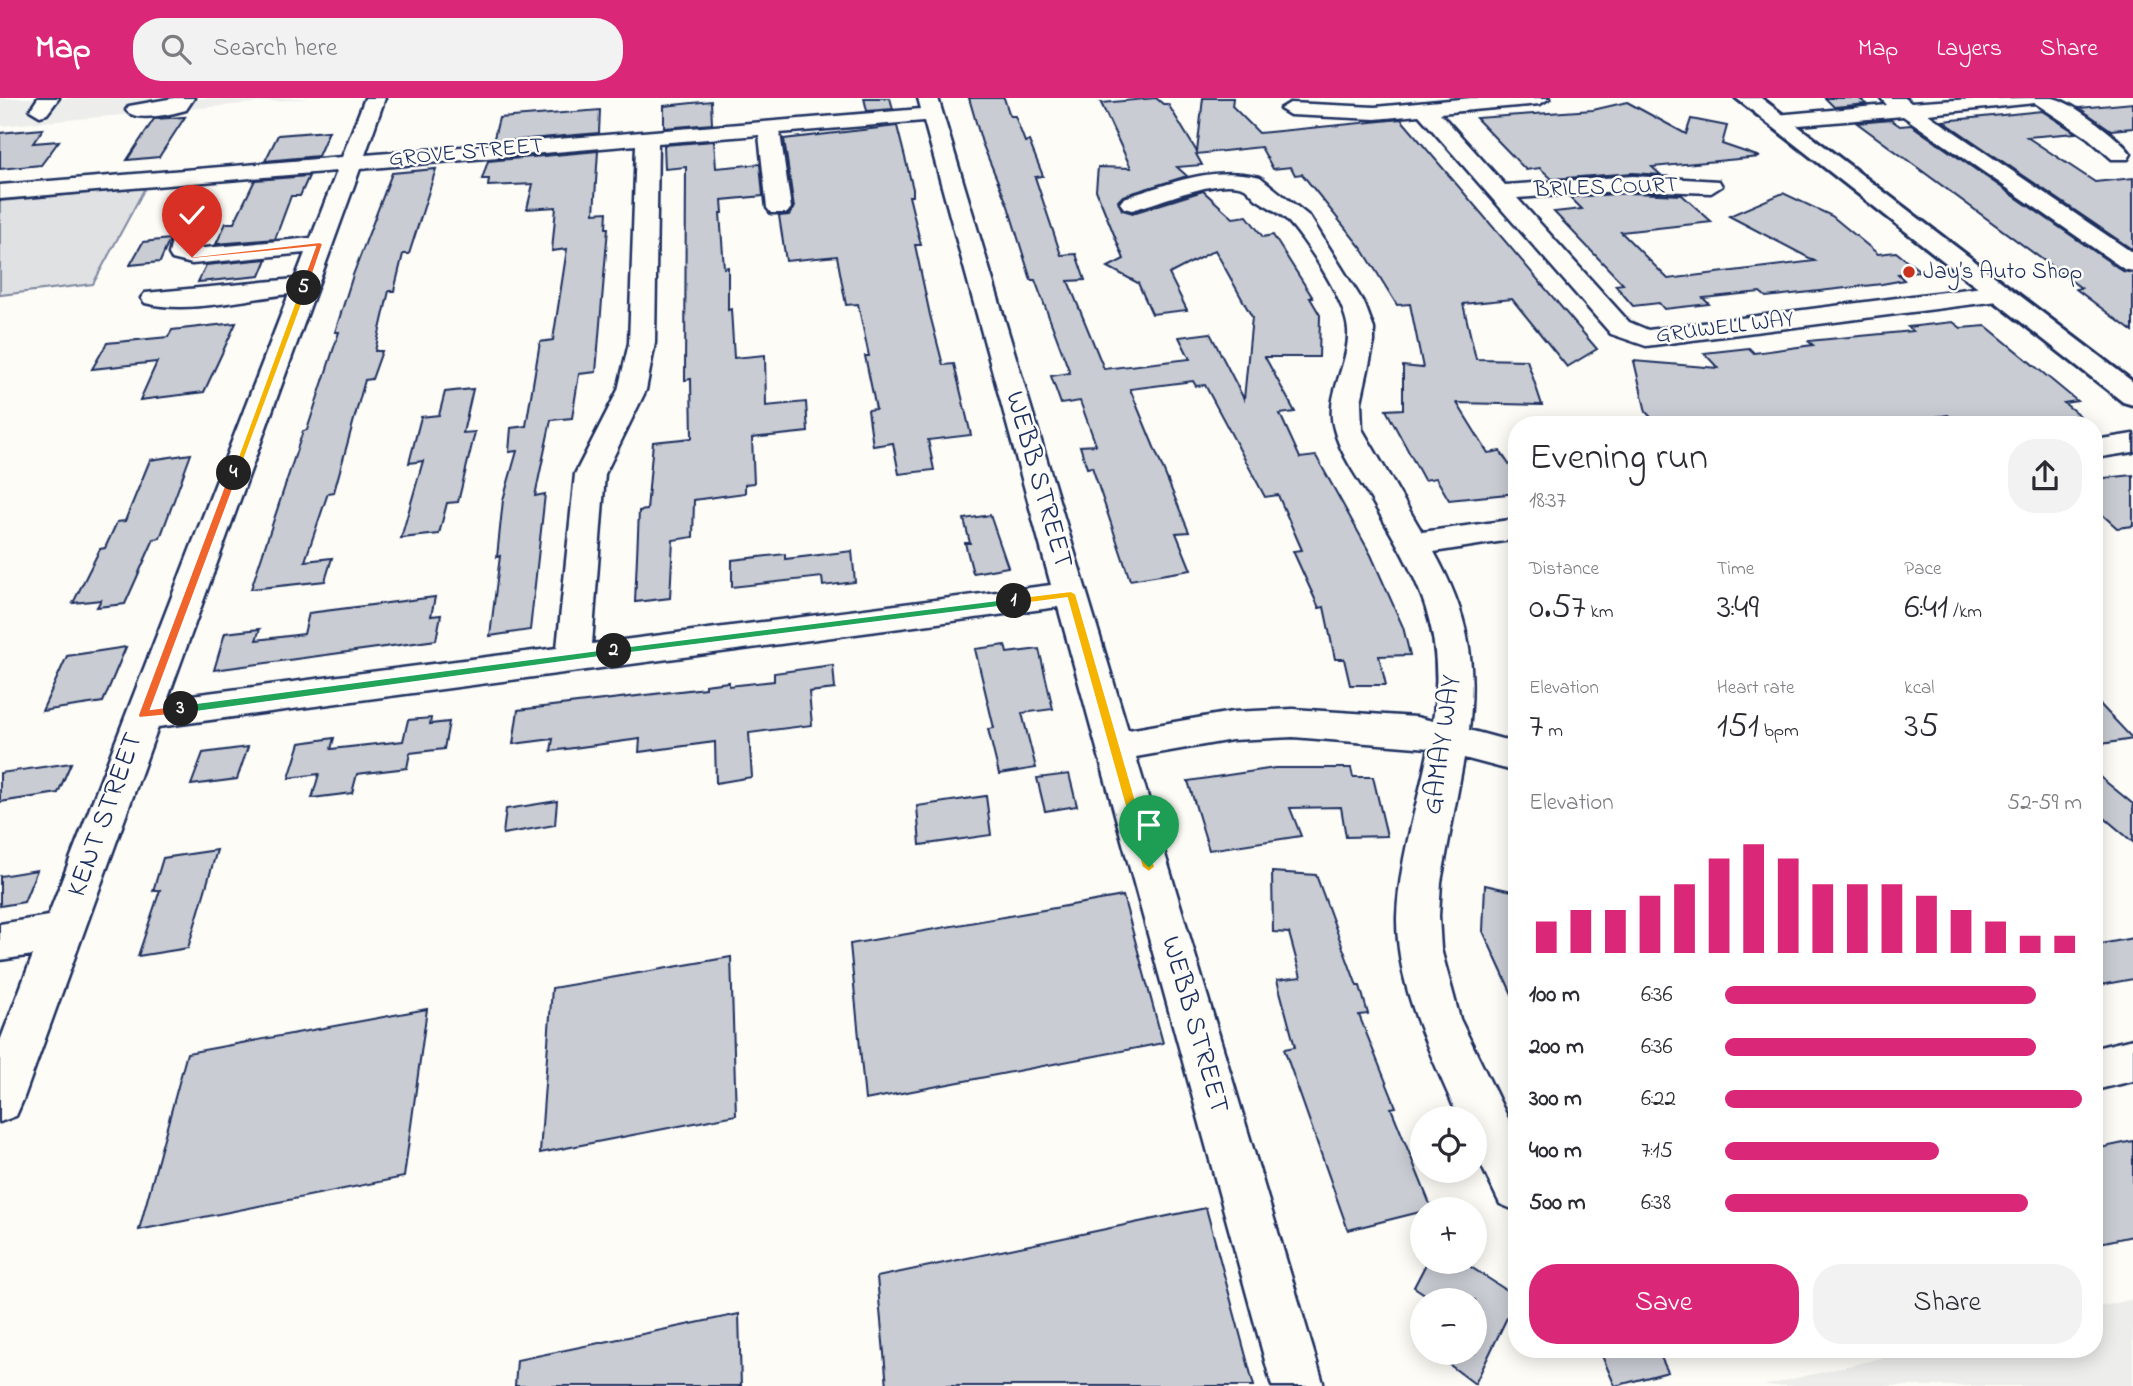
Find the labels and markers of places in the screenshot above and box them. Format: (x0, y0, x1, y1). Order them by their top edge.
pin (162, 185, 222, 257)
place label: Jay’s Auto Shop (1923, 256, 2082, 291)
marker: Jay’s Auto Shop (1901, 264, 1917, 280)
pin: 5 (286, 270, 322, 306)
pin: 4 (216, 456, 252, 490)
pin: 1 (996, 584, 1032, 618)
pin: 2 (596, 634, 632, 668)
pin: 3 (164, 692, 198, 726)
pin (1119, 795, 1179, 867)

